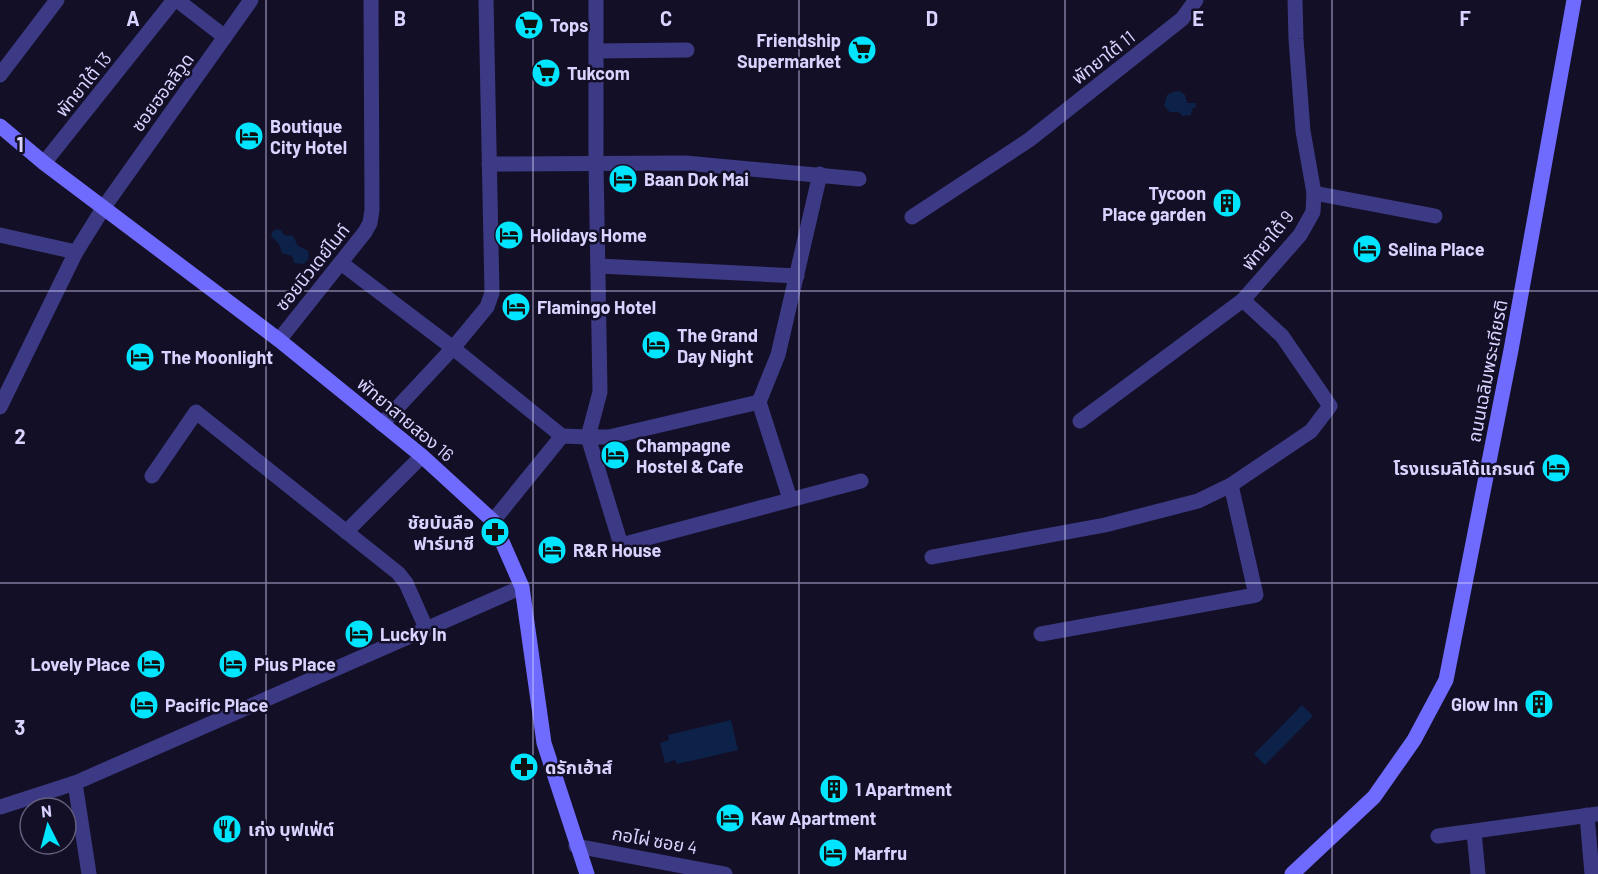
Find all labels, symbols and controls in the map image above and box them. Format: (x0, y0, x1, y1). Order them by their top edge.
text: A (126, 6, 140, 30)
text: B (394, 6, 406, 30)
text: C (660, 6, 672, 30)
text: D (926, 6, 938, 30)
text: E (1192, 6, 1204, 30)
text: F (1459, 6, 1471, 30)
supermarket icon: Tops (513, 9, 545, 41)
place label: Tops (550, 14, 588, 36)
street label: พัทยาใต้ 11 (1067, 25, 1139, 89)
place label: Friendship Supermarket (737, 29, 841, 72)
supermarket icon: Friendship Supermarket (846, 34, 878, 66)
street label: พัทยาใต้ 13 (50, 47, 116, 121)
street label: ซอยฮอลลีวูด (126, 48, 200, 137)
supermarket icon: Tukcom (530, 57, 562, 89)
place label: Tukcom (567, 62, 630, 84)
place label: Boutique City Hotel (270, 115, 347, 158)
hotel icon: Boutique City Hotel (233, 120, 265, 152)
text: 1 (16, 132, 24, 156)
hotel icon: Baan Dok Mai (607, 163, 639, 195)
place label: Baan Dok Mai (644, 168, 749, 190)
place label: Tycoon Place garden (1102, 182, 1206, 225)
building icon: Tycoon Place garden (1211, 187, 1243, 219)
street label: พัทยาใต้ 9 (1236, 206, 1298, 274)
street label: ซอยนิวเดย์ไนท์ (270, 219, 354, 315)
hotel icon: Holidays Home (493, 219, 525, 251)
place label: Holidays Home (530, 224, 647, 246)
hotel icon: Selina Place (1351, 233, 1383, 265)
place label: Selina Place (1388, 238, 1485, 260)
hotel icon: Flamingo Hotel (500, 291, 532, 323)
place label: Flamingo Hotel (537, 296, 656, 318)
street label: ถนนเฉลิมพระเกียรติ (1462, 298, 1512, 444)
place label: The Grand Day Night (677, 324, 758, 367)
hotel icon: The Grand Day Night (640, 329, 672, 361)
hotel icon: The Moonlight (124, 341, 156, 373)
place label: The Moonlight (161, 346, 273, 368)
street label: พัทยาสายสอง 16 (353, 372, 459, 466)
text: 2 (14, 424, 26, 448)
place label: Champagne Hostel & Cafe (636, 434, 744, 477)
hotel icon: Champagne Hostel & Cafe (599, 439, 631, 471)
hotel icon: โรงแรมลิโด้แกรนด์ (1540, 452, 1572, 484)
place label: โรงแรมลิโด้แกรนด์ (1393, 457, 1535, 479)
place label: ชัยบันลือ ฟาร์มาซี (408, 511, 474, 554)
pharmacy icon: ชัยบันลือ ฟาร์มาซี (479, 516, 511, 548)
hotel icon: R&R House (536, 534, 568, 566)
place label: R&R House (573, 539, 662, 561)
hotel icon: Lucky In (343, 618, 375, 650)
place label: Lucky In (380, 623, 447, 645)
hotel icon: Lovely Place (135, 648, 167, 680)
hotel icon: Pius Place (217, 648, 249, 680)
place label: Lovely Place (30, 653, 130, 675)
place label: Pius Place (254, 653, 336, 675)
building icon: Glow Inn (1523, 688, 1555, 720)
hotel icon: Pacific Place (128, 689, 160, 721)
place label: Glow Inn (1451, 693, 1518, 715)
place label: Pacific Place (165, 694, 268, 716)
text: 3 (15, 715, 25, 739)
pharmacy icon: ดรักเฮ้าส์ (508, 751, 540, 783)
place label: ดรักเฮ้าส์ (545, 756, 613, 778)
building icon: 1 Apartment (818, 773, 850, 805)
place label: 1 Apartment (855, 778, 952, 800)
north arrow (18, 796, 78, 856)
text: N (40, 801, 53, 821)
hotel icon: Kaw Apartment (714, 802, 746, 834)
place label: Kaw Apartment (751, 807, 877, 829)
restaurant icon: เก่ง บุฟเฟ่ต์ (211, 813, 243, 845)
place label: เก่ง บุฟเฟ่ต์ (248, 818, 334, 841)
street label: กอไผ่ ซอย 4 (611, 822, 699, 858)
hotel icon: Marfru (817, 837, 849, 869)
place label: Marfru (854, 842, 907, 864)

